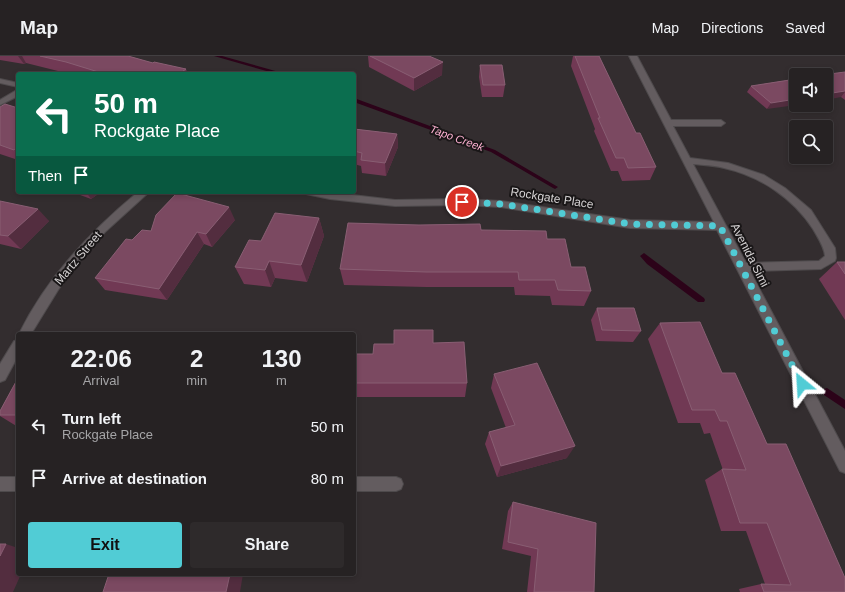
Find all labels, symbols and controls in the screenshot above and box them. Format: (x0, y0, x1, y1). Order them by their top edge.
text: Map (20, 17, 58, 38)
text: Map (652, 20, 679, 36)
text: Directions (701, 20, 763, 36)
text: Saved (785, 20, 825, 36)
map controls (789, 68, 833, 164)
button: sound (789, 68, 833, 112)
icon: left (28, 88, 80, 140)
text: 50 m (94, 88, 158, 119)
button: search (789, 120, 833, 164)
text: Rockgate Place (94, 121, 220, 141)
water label: Tapo Creek (428, 123, 486, 153)
icon: arrive (70, 164, 92, 186)
text: Then (28, 167, 62, 184)
pin (445, 185, 479, 219)
street label: Rockgate Place (509, 185, 595, 212)
icon: arrive (451, 191, 473, 213)
street label: Avenida Simi (728, 221, 772, 289)
street label: Martz Street (52, 228, 105, 288)
text: 22:06 (70, 345, 132, 372)
text: 2 (190, 345, 203, 372)
text: 130 (262, 345, 302, 372)
position arrow (781, 363, 823, 405)
text: Arrival (83, 373, 120, 388)
text: min (186, 373, 207, 388)
text: m (276, 373, 287, 388)
text: Turn left (62, 410, 121, 427)
icon: left (28, 415, 50, 437)
text: 50 m (311, 418, 344, 435)
text: Rockgate Place (62, 427, 153, 442)
icon: arrive (28, 467, 50, 489)
text: Arrive at destination (62, 470, 207, 487)
text: 80 m (311, 470, 344, 487)
button: Exit (28, 522, 182, 568)
button: Share (190, 522, 344, 568)

